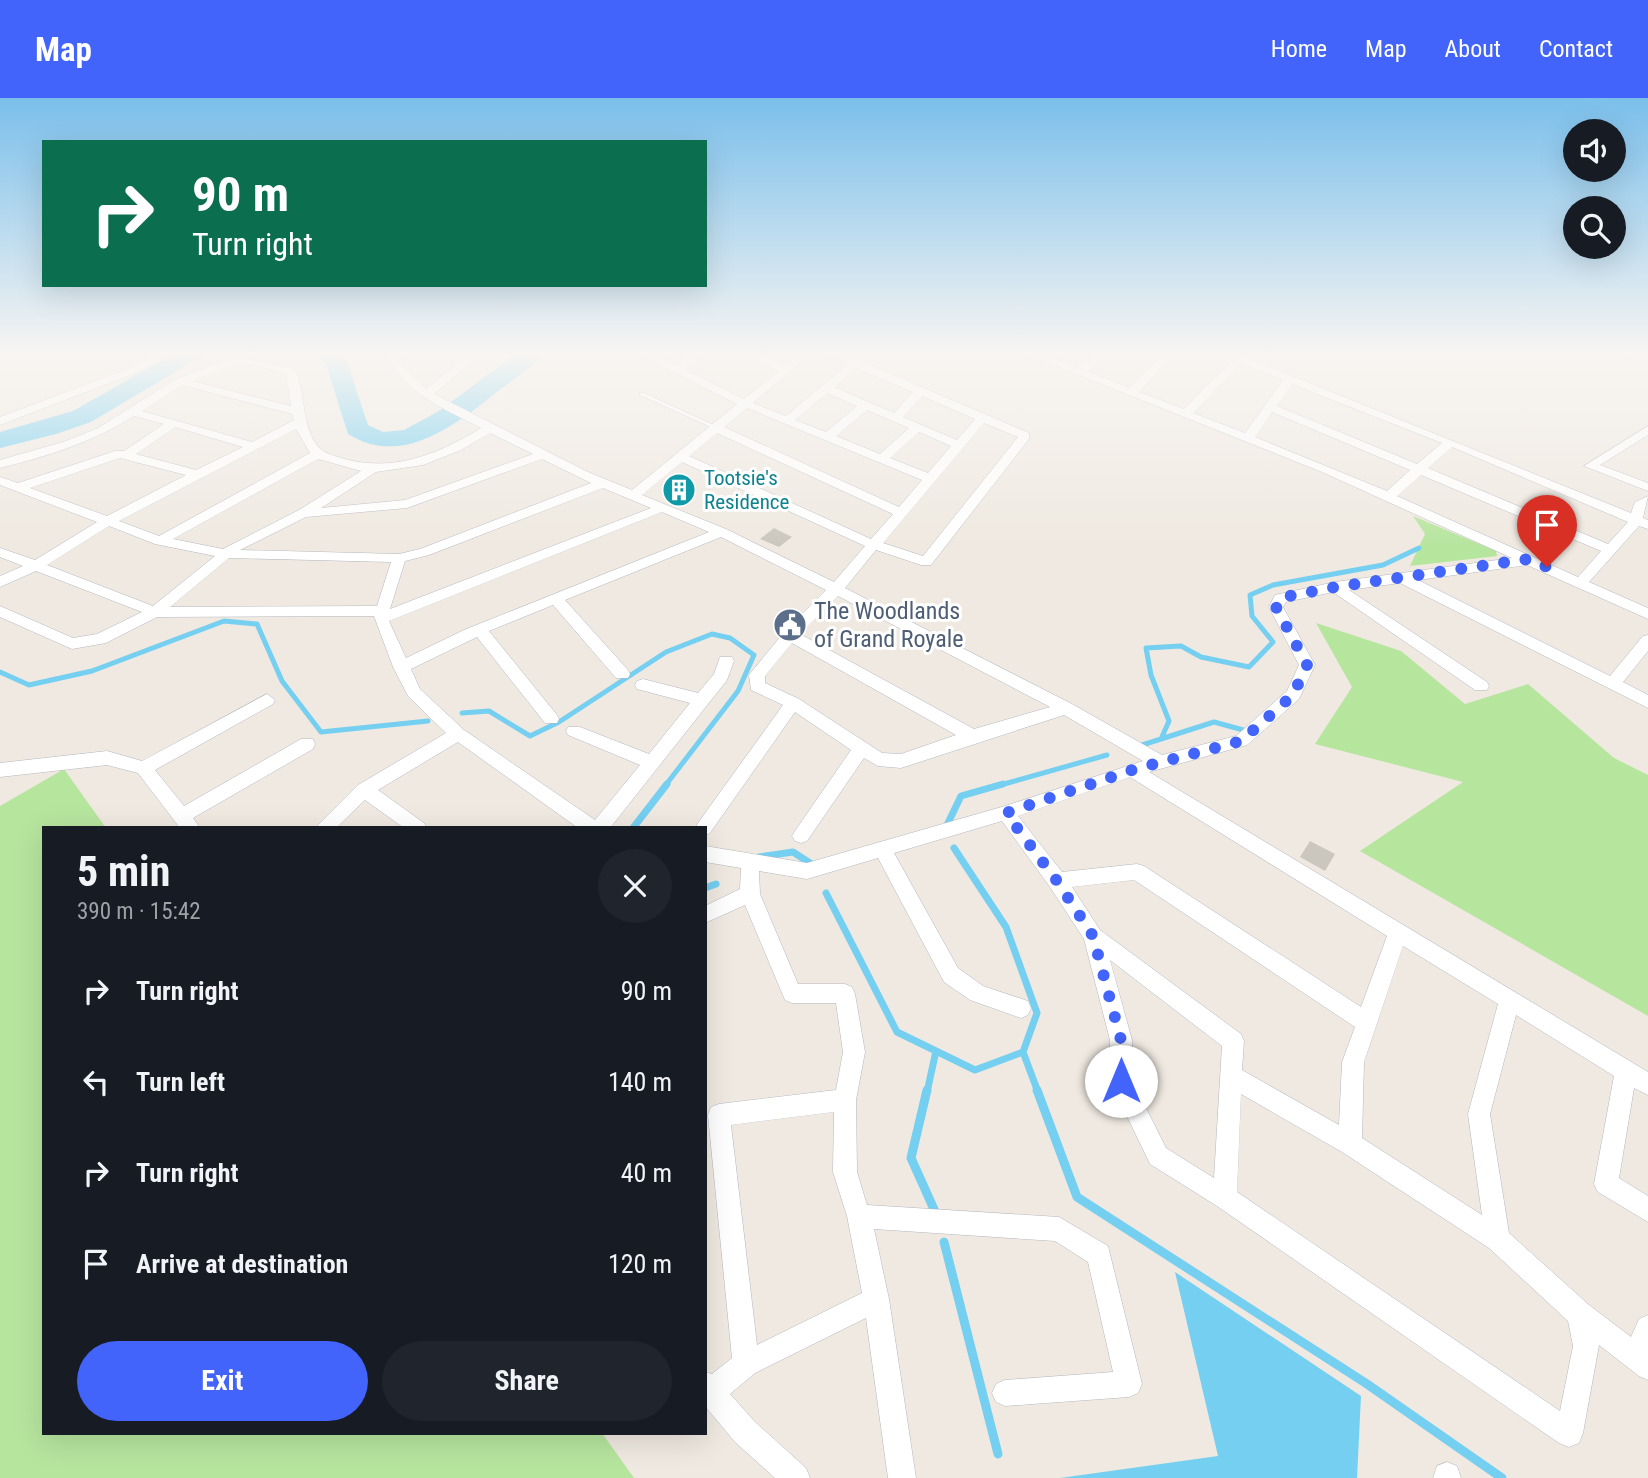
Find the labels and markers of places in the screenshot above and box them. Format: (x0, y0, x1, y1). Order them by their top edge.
place label: Tootsie's Residence (704, 466, 790, 514)
building icon: Tootsie's Residence (660, 471, 698, 509)
pin (1517, 495, 1577, 567)
place label: The Woodlands of Grand Royale (814, 597, 963, 653)
public building icon: The Woodlands of Grand Royale (771, 606, 809, 644)

